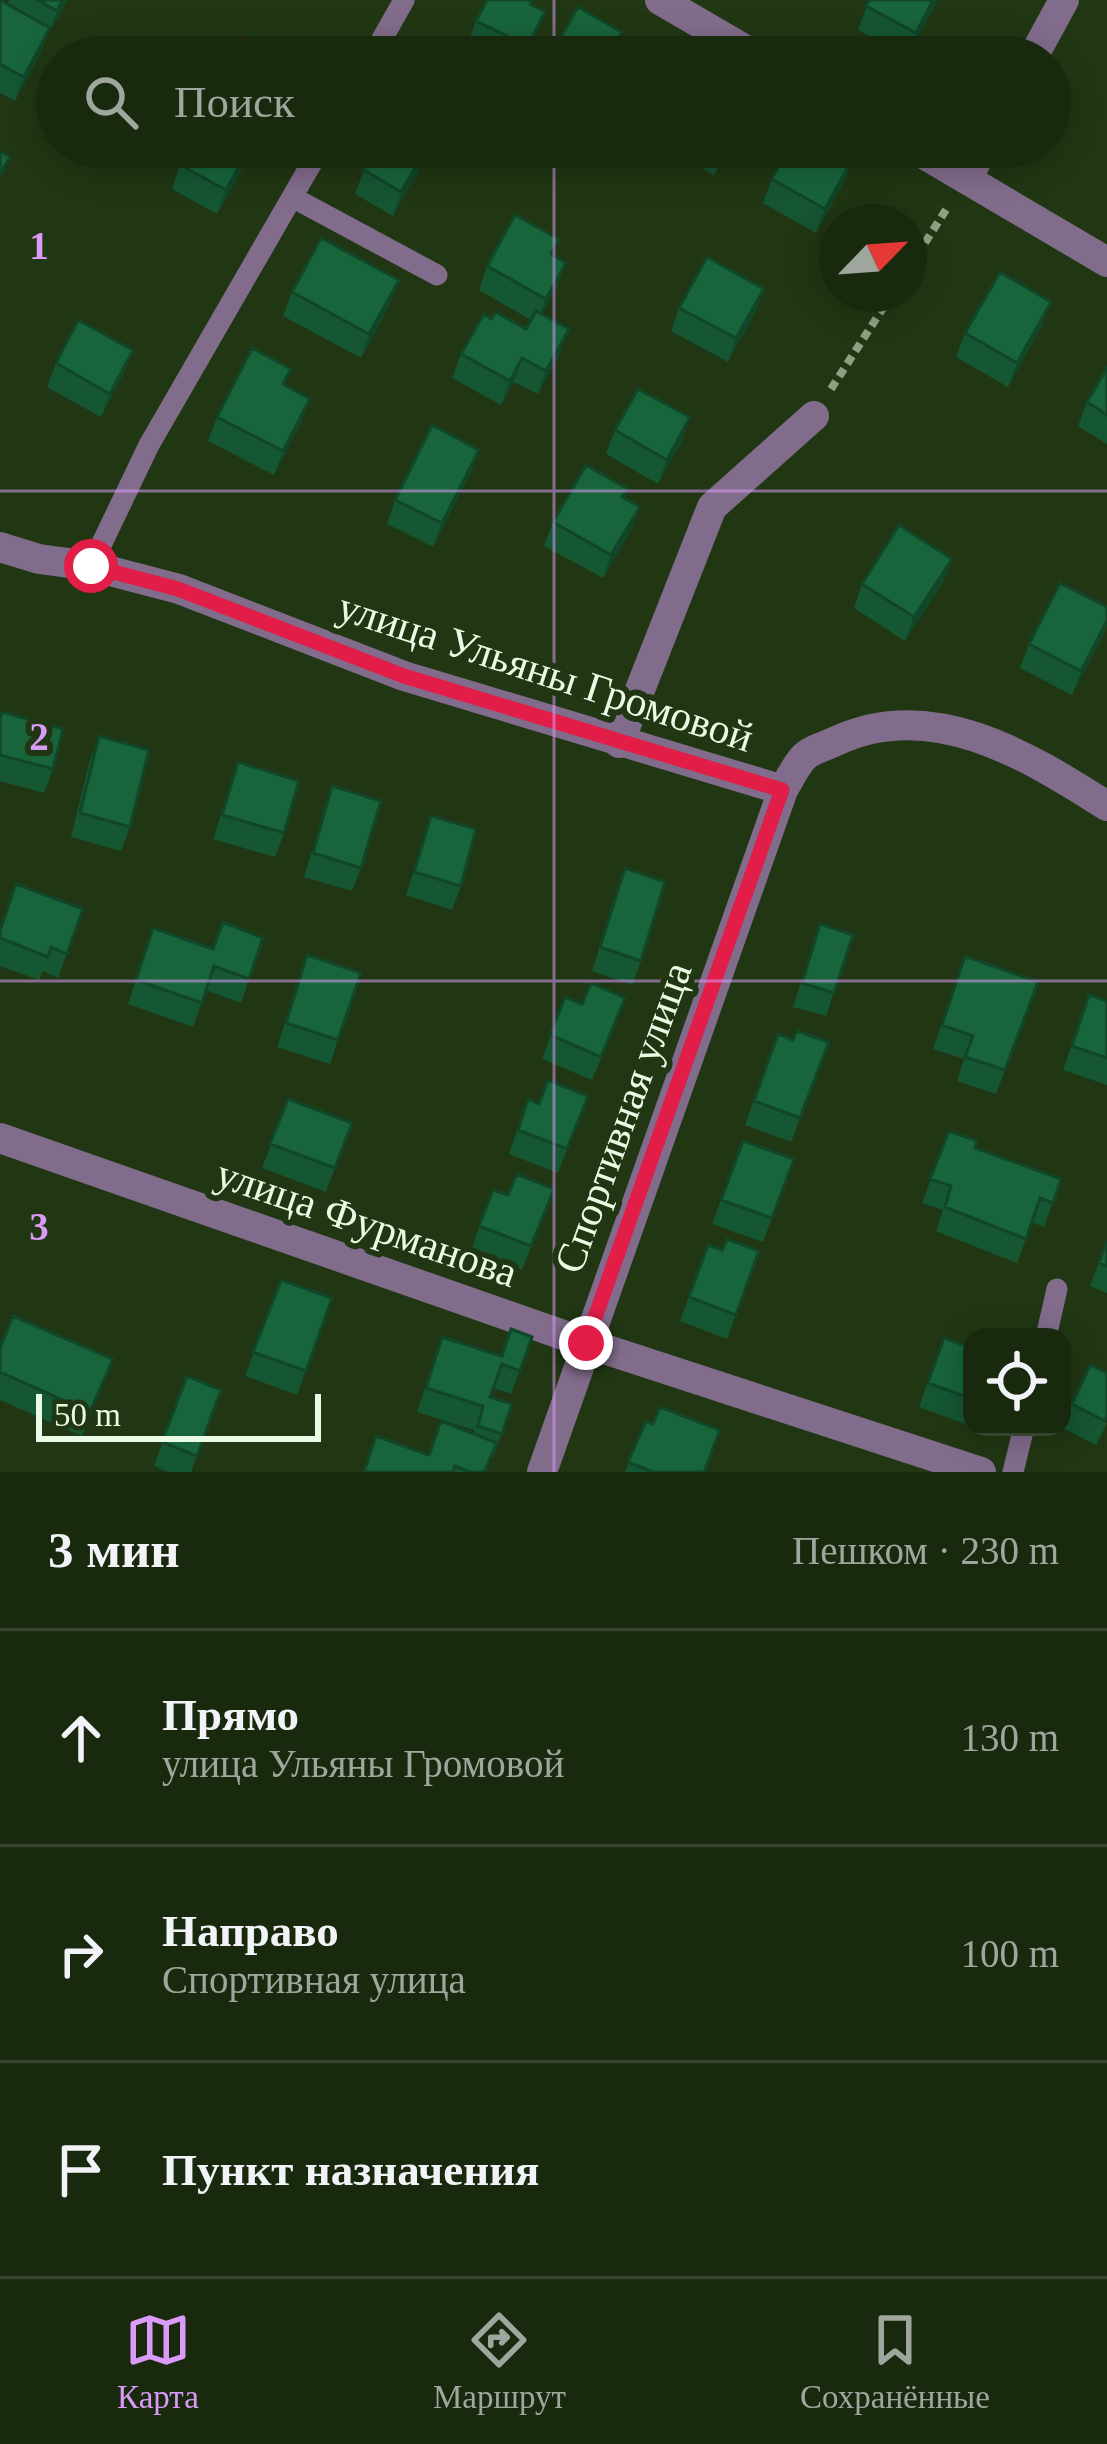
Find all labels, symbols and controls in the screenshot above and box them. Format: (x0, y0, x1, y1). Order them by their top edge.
search box (36, 36, 1071, 168)
icon: search (78, 69, 144, 135)
text: Поиск (174, 77, 295, 127)
north arrow (819, 204, 927, 312)
text: 1 (29, 224, 49, 267)
route start (64, 539, 118, 593)
street label: улица Ульяны Громовой (333, 583, 759, 761)
text: 2 (29, 715, 49, 758)
street label: Спортивная улица (545, 955, 701, 1279)
street label: улица Фурманова (210, 1150, 523, 1296)
text: 3 (29, 1205, 49, 1248)
route end (559, 1316, 613, 1370)
map controls (963, 1328, 1071, 1436)
button: locate (963, 1328, 1071, 1436)
scale bar (36, 1388, 321, 1441)
text: 50 m (54, 1397, 121, 1433)
text: 3 мин (48, 1522, 180, 1578)
text: Пешком · 230 m (792, 1529, 1059, 1572)
text: Прямо (162, 1690, 299, 1740)
icon: ahead (48, 1705, 114, 1771)
text: 130 m (960, 1716, 1059, 1759)
text: улица Ульяны Громовой (162, 1742, 564, 1785)
text: Направо (162, 1906, 339, 1956)
icon: right (48, 1921, 114, 1987)
text: 100 m (960, 1932, 1059, 1975)
text: Спортивная улица (162, 1958, 466, 2001)
icon: arrive (48, 2137, 114, 2203)
text: Пункт назначения (162, 2145, 539, 2195)
tab: Карта (117, 2307, 199, 2416)
tab: Маршрут (433, 2307, 566, 2416)
tab: Сохранённые (800, 2307, 990, 2416)

